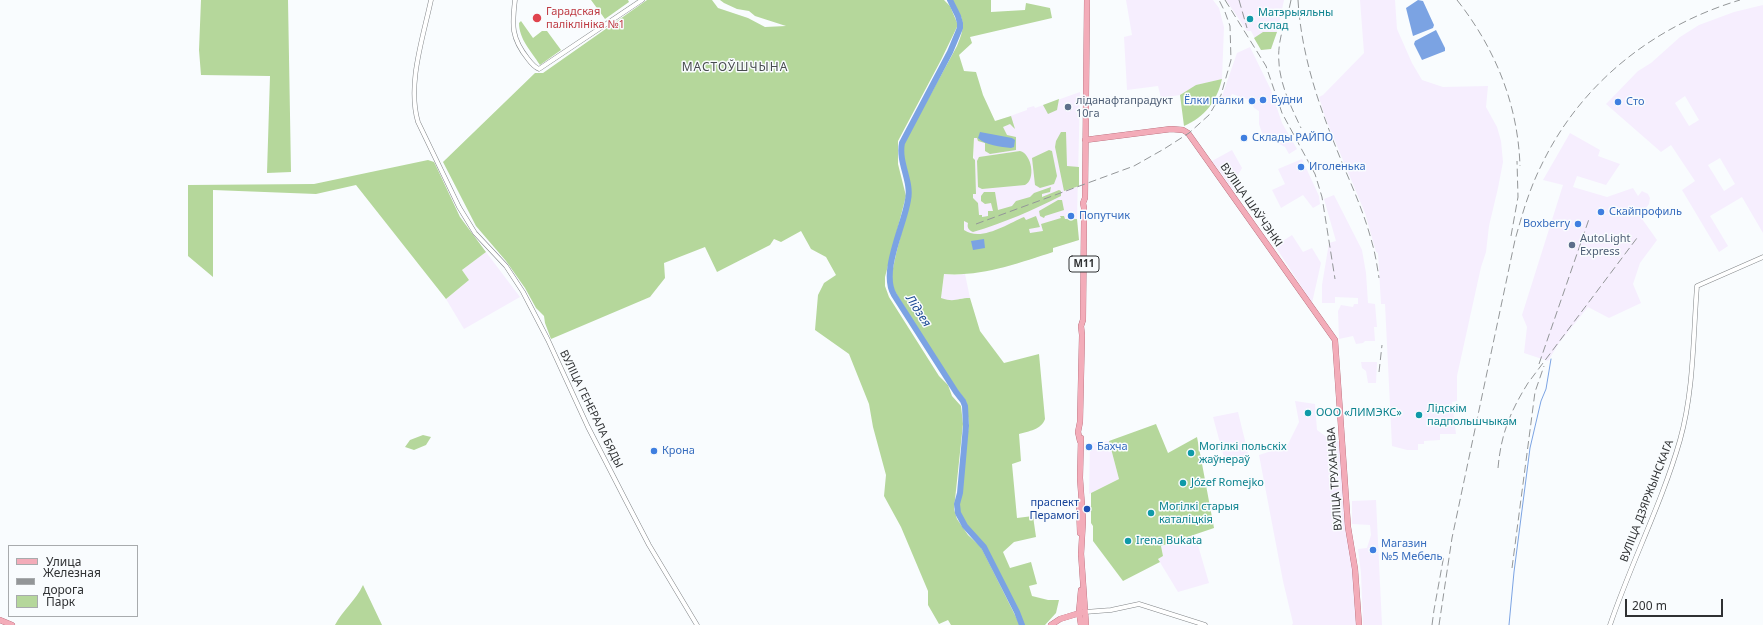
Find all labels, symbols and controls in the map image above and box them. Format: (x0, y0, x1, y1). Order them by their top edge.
place label: Гарадская паліклініка №1 (546, 5, 625, 31)
place label: Матэрыяльны склад (1258, 6, 1333, 32)
marker: Гарадская паліклініка №1 (531, 12, 543, 24)
marker: Матэрыяльны склад (1245, 14, 1255, 24)
district label: МАСТОЎШЧЫНА (682, 61, 788, 75)
place label: Будни (1271, 93, 1303, 107)
place label: ліданафтапрадукт 10га (1076, 94, 1173, 120)
place label: Ёлки палки (1184, 94, 1244, 108)
marker: Будни (1258, 95, 1268, 105)
place label: Сто (1626, 95, 1645, 109)
marker: Ёлки палки (1247, 96, 1257, 106)
marker: Сто (1613, 97, 1623, 107)
marker: ліданафтапрадукт 10га (1063, 102, 1073, 112)
place label: Склады РАЙПО (1252, 131, 1333, 145)
marker: Склады РАЙПО (1239, 133, 1249, 143)
place label: Иголенька (1309, 160, 1366, 174)
street label: ВУЛІЦА ШАЎЧЭНКІ (1217, 161, 1285, 249)
marker: Иголенька (1296, 162, 1306, 172)
place label: Скайпрофиль (1609, 205, 1682, 219)
marker: Скайпрофиль (1596, 207, 1606, 217)
place label: Попутчик (1079, 209, 1130, 223)
marker: Попутчик (1066, 211, 1076, 221)
place label: Boxberry (1523, 217, 1570, 231)
marker: Boxberry (1573, 219, 1583, 229)
place label: AutoLight Express (1580, 232, 1631, 258)
marker: AutoLight Express (1567, 240, 1577, 250)
road number: М11 (1069, 256, 1099, 272)
water label: Лідзея (902, 292, 934, 330)
street label: ВУЛІЦА ГЕНЕРАЛА БЯДЫ (557, 348, 625, 470)
place label: Лідскім падпольшчыкам (1427, 402, 1517, 428)
place label: ООО «ЛИМЭКС» (1316, 406, 1402, 420)
marker: ООО «ЛИМЭКС» (1303, 408, 1313, 418)
marker: Лідскім падпольшчыкам (1414, 410, 1424, 420)
street label: ВУЛІЦА ТРУХАНАВА (1325, 427, 1345, 531)
street label: ВУЛІЦА ДЗЯРЖЫНСКАГА (1618, 438, 1676, 564)
place label: Бахча (1097, 440, 1128, 454)
place label: Могілкі польскіх жаўнераў (1199, 440, 1287, 466)
marker: Бахча (1084, 442, 1094, 452)
place label: Крона (662, 444, 695, 458)
marker: Крона (649, 446, 659, 456)
marker: Могілкі польскіх жаўнераў (1186, 448, 1196, 458)
place label: Józef Romejko (1191, 476, 1264, 490)
marker: Józef Romejko (1178, 478, 1188, 488)
place label: праспект Перамогі (1029, 496, 1079, 522)
place label: Могілкі старыя каталіцкія (1159, 500, 1239, 526)
marker: праспект Перамогі (1082, 504, 1092, 514)
marker: Могілкі старыя каталіцкія (1146, 508, 1156, 518)
place label: Irena Bukata (1136, 534, 1202, 548)
marker: Irena Bukata (1123, 536, 1133, 546)
place label: Магазин №5 Мебель (1381, 537, 1442, 563)
legend (8, 545, 138, 617)
marker: Магазин №5 Мебель (1368, 545, 1378, 555)
text: Улица (46, 553, 81, 570)
text: Железная дорога (43, 564, 101, 598)
scale bar (1627, 591, 1725, 617)
text: Парк (46, 593, 75, 610)
text: 200 m (1632, 597, 1667, 614)

